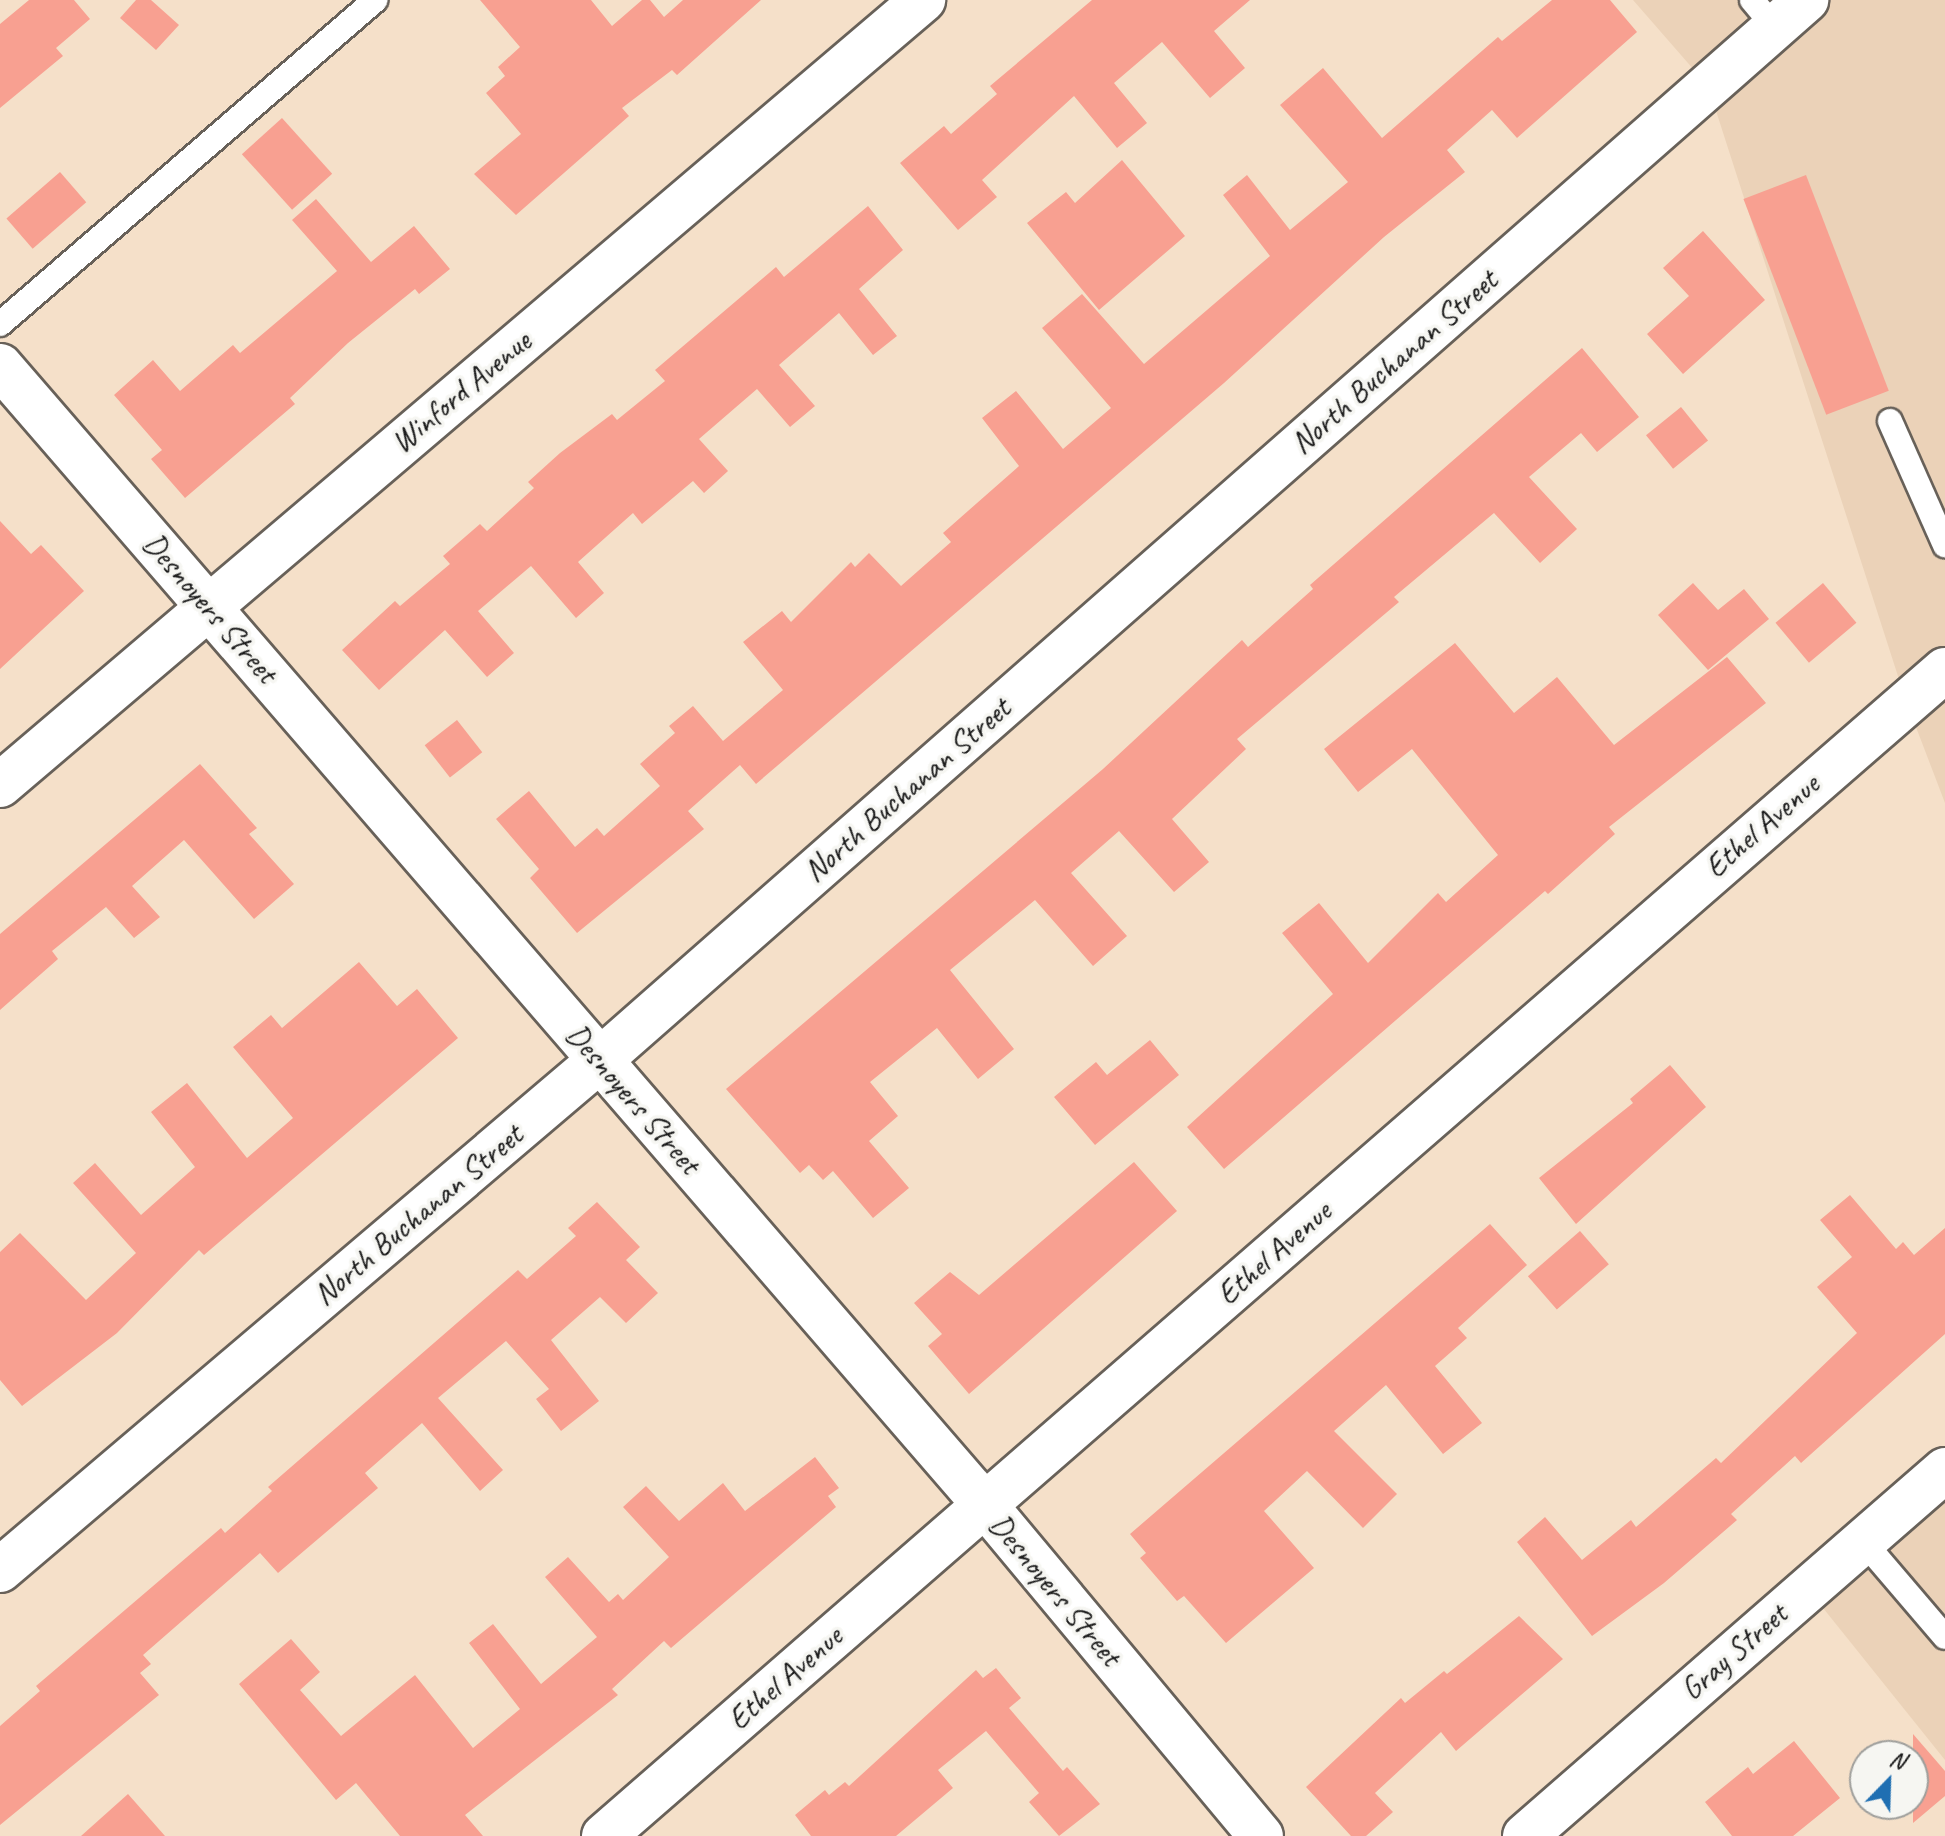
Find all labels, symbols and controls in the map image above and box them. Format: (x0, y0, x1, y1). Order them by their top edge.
street label: North Buchanan Street (1283, 262, 1505, 462)
street label: Winford Avenue (383, 323, 539, 461)
street label: Desnoyers Street (134, 525, 286, 691)
street label: North Buchanan Street (796, 690, 1018, 890)
street label: Ethel Avenue (1697, 766, 1827, 886)
street label: Desnoyers Street (557, 1016, 709, 1182)
street label: North Buchanan Street (306, 1116, 530, 1314)
street label: Ethel Avenue (1209, 1193, 1339, 1313)
street label: Desnoyers Street (980, 1506, 1130, 1674)
street label: Gray Street (1673, 1595, 1795, 1709)
street label: Ethel Avenue (720, 1618, 850, 1738)
north arrow (1849, 1740, 1929, 1820)
text: N (1886, 1744, 1909, 1775)

